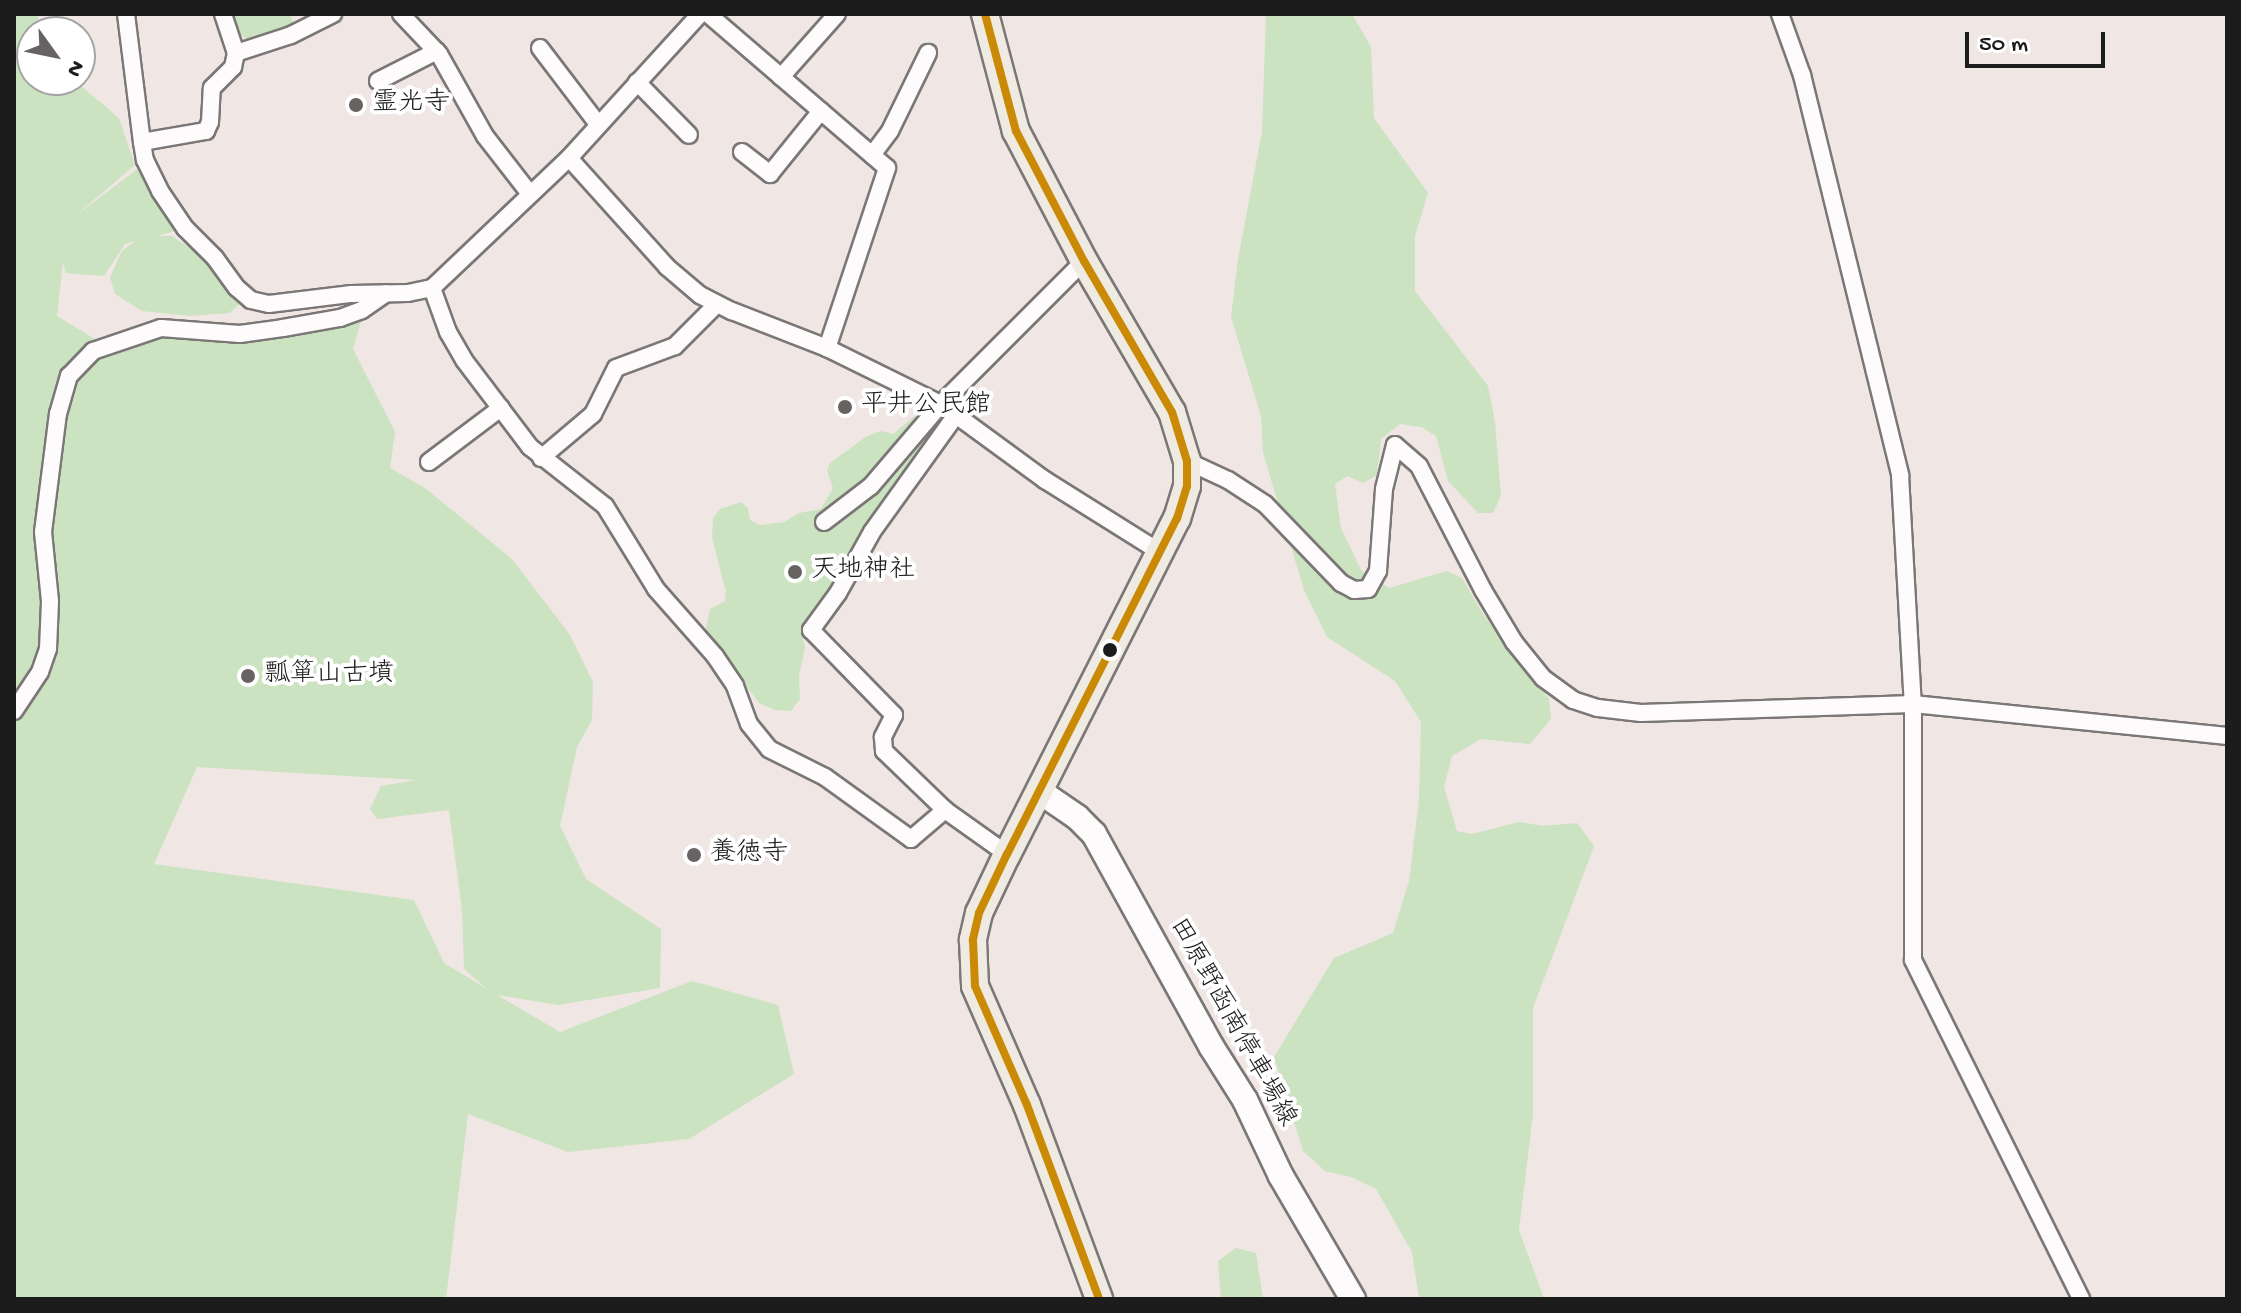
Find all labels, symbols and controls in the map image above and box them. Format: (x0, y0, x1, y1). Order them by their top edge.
north arrow (16, 16, 96, 96)
scale bar (1969, 16, 2109, 66)
text: 50 m (1979, 31, 2028, 60)
text: N (60, 55, 89, 81)
place label: 霊光寺 (372, 89, 450, 121)
marker: 霊光寺 (347, 96, 365, 114)
place label: 平井公民館 (861, 391, 991, 423)
marker: 平井公民館 (836, 398, 854, 416)
place label: 天地神社 (811, 556, 915, 588)
marker: 天地神社 (786, 563, 804, 581)
unlabelled marker (1102, 642, 1118, 658)
place label: 瓢箪山古墳 (264, 660, 394, 692)
marker: 瓢箪山古墳 (239, 667, 257, 685)
place label: 養徳寺 (710, 839, 788, 871)
marker: 養徳寺 (685, 846, 703, 864)
street label: 田原野函南停車場線 (1161, 913, 1301, 1133)

